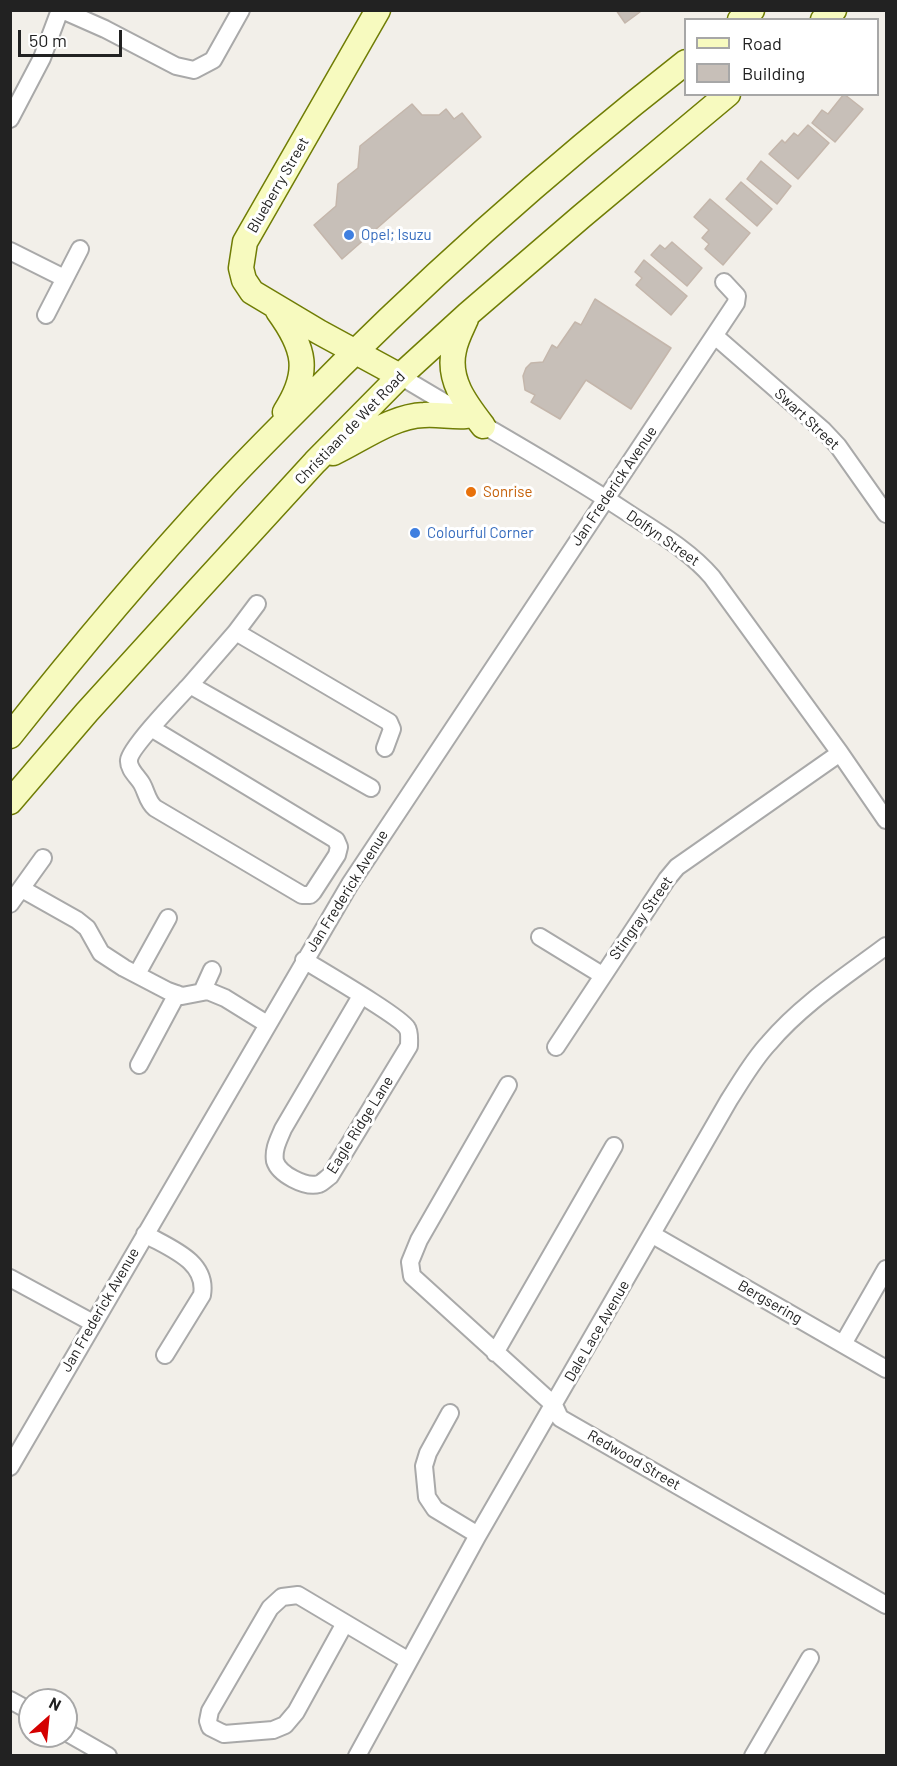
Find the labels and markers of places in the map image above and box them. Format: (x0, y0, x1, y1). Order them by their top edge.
place label: Opel; Isuzu (361, 226, 431, 244)
marker: Opel; Isuzu (342, 228, 356, 242)
place label: Sonrise (483, 483, 533, 501)
marker: Sonrise (464, 485, 478, 499)
place label: Colourful Corner (427, 524, 534, 542)
marker: Colourful Corner (408, 526, 422, 540)

